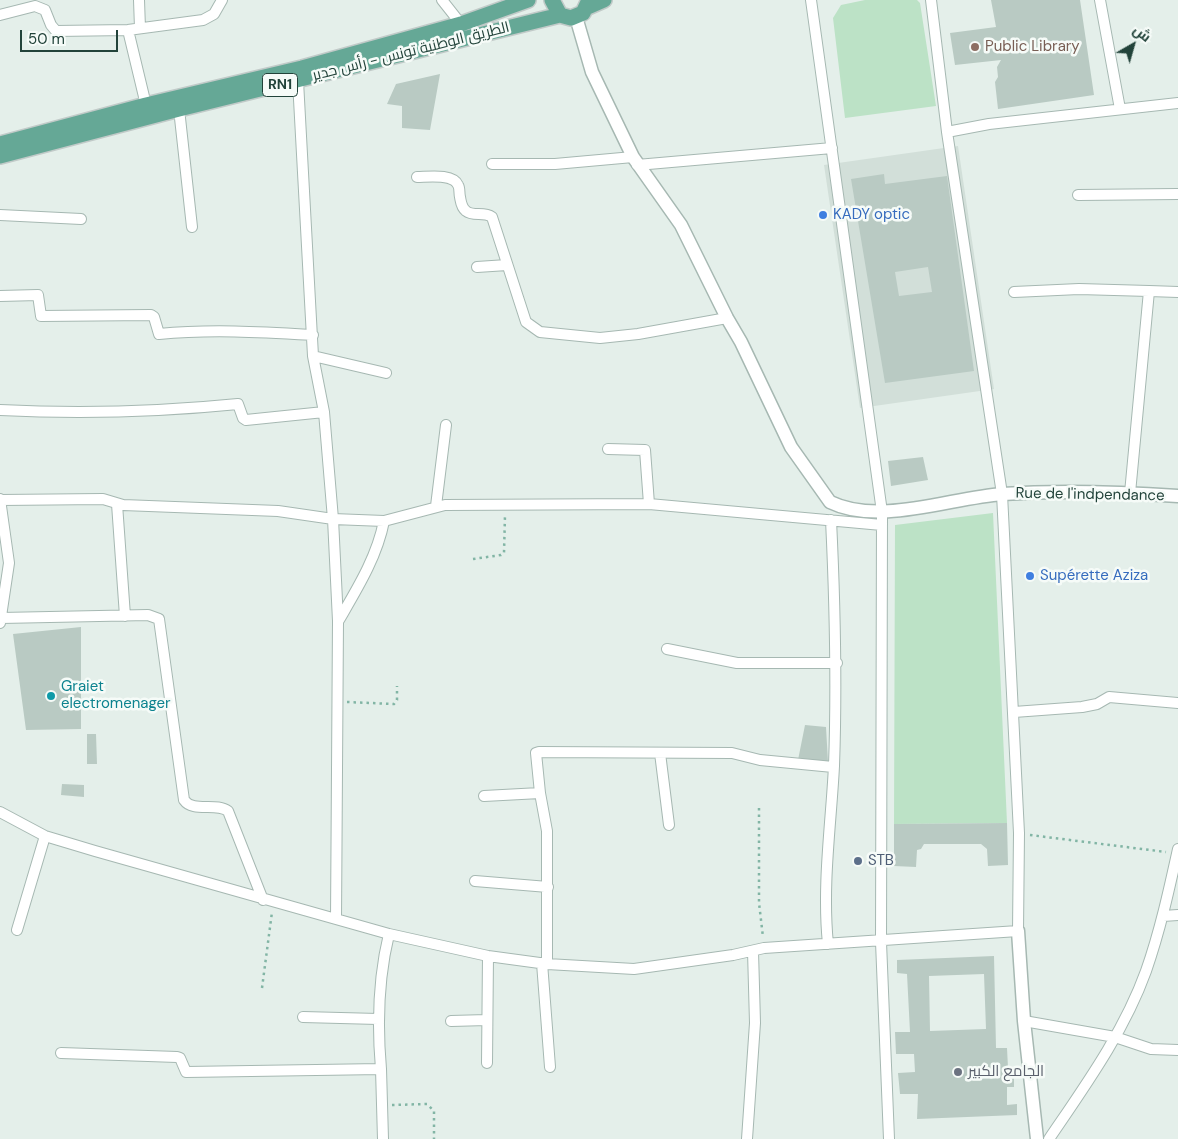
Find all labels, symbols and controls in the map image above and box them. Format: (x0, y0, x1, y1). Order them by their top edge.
street label: الطريق الوطنية تونس - رأس جدير (311, 19, 511, 85)
scale bar (22, 20, 120, 52)
north arrow (1108, 20, 1158, 70)
text: ش (1130, 21, 1155, 46)
text: 50 m (28, 29, 65, 49)
place label: Public Library (985, 38, 1080, 56)
marker: Public Library (969, 41, 981, 53)
road number: RN1 (262, 74, 298, 96)
place label: KADY optic (833, 206, 910, 224)
marker: KADY optic (817, 209, 829, 221)
street label: Rue de l'indpendance (1015, 485, 1165, 505)
place label: Supérette Aziza (1040, 567, 1148, 585)
marker: Supérette Aziza (1024, 570, 1036, 582)
place label: Graiet electromenager (61, 678, 171, 713)
marker: Graiet electromenager (45, 690, 57, 702)
place label: STB (868, 852, 894, 870)
marker: STB (852, 855, 864, 867)
place label: الجامع الكبير (968, 1063, 1044, 1081)
marker: الجامع الكبير (952, 1066, 964, 1078)

